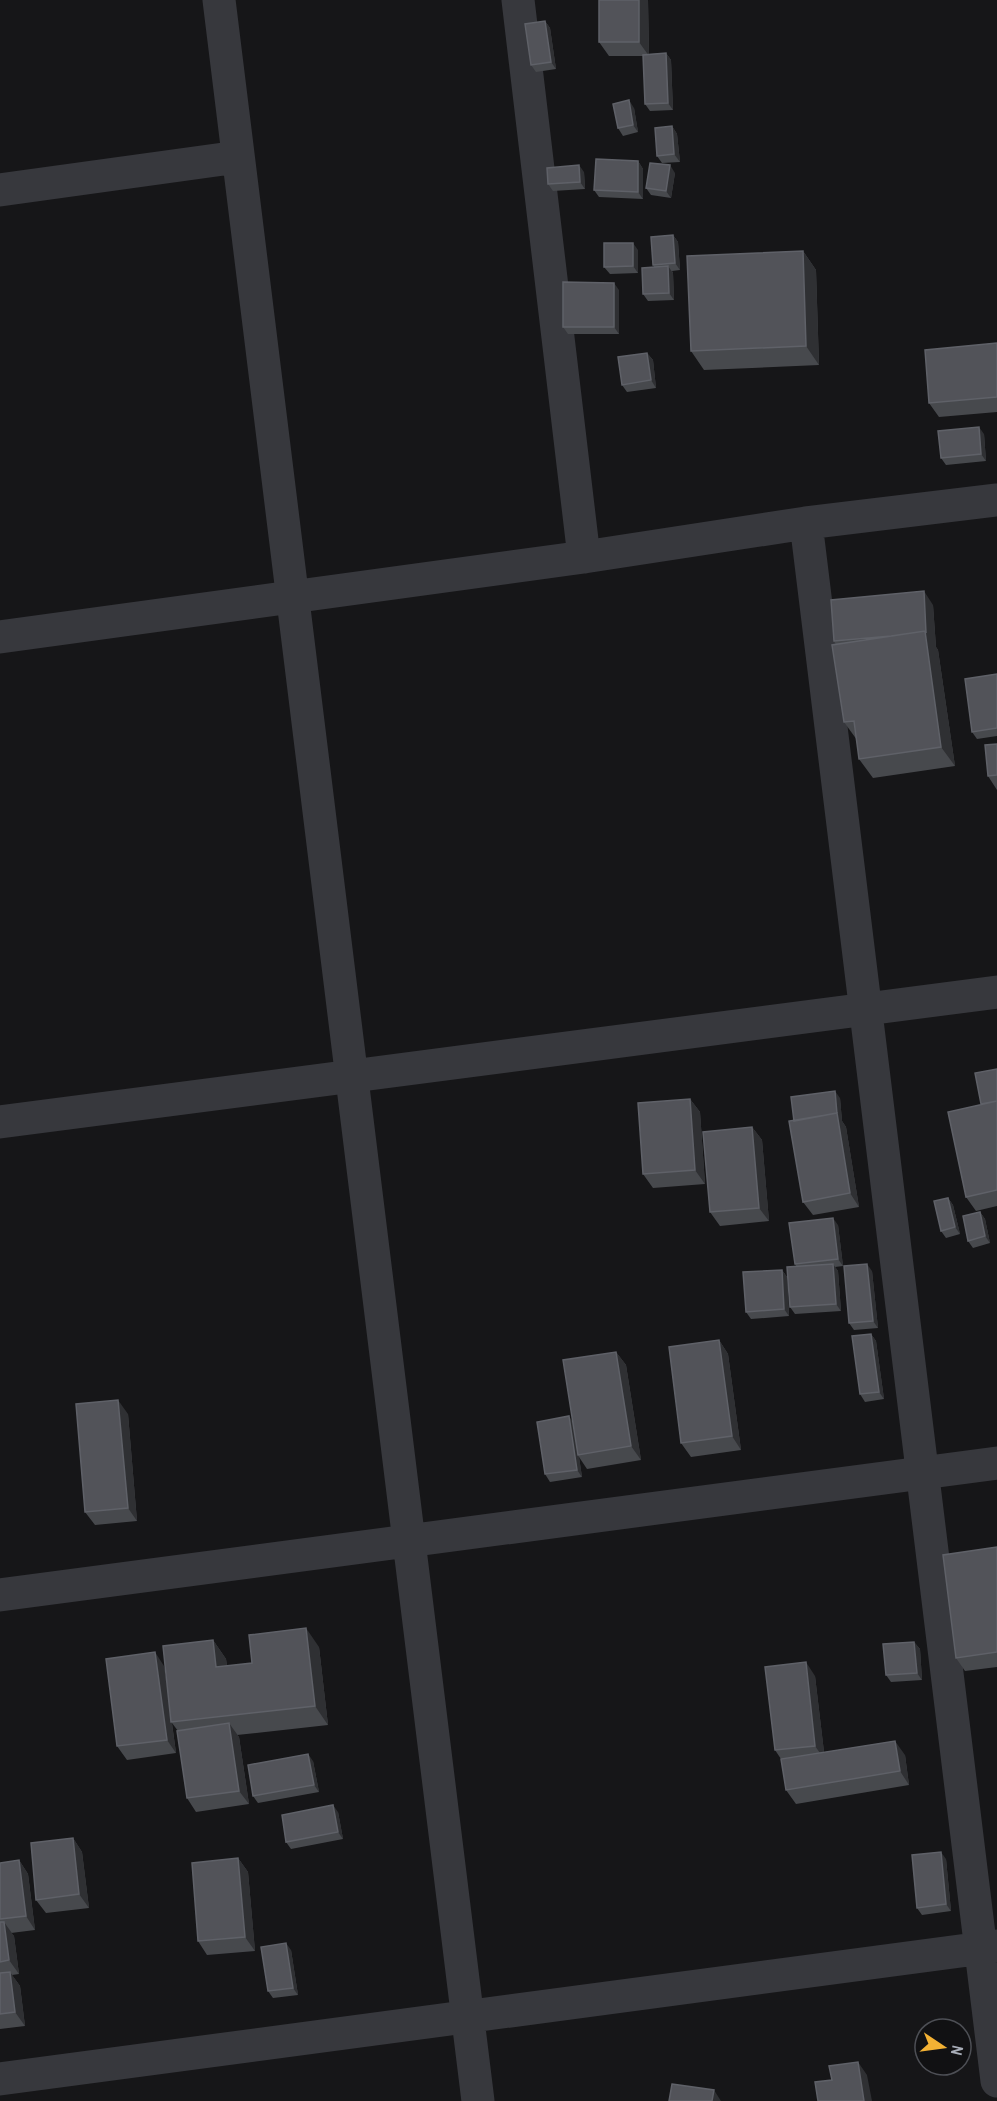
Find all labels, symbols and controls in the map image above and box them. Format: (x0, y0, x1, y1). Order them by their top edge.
north arrow (913, 2017, 973, 2077)
text: N (946, 2043, 969, 2057)

